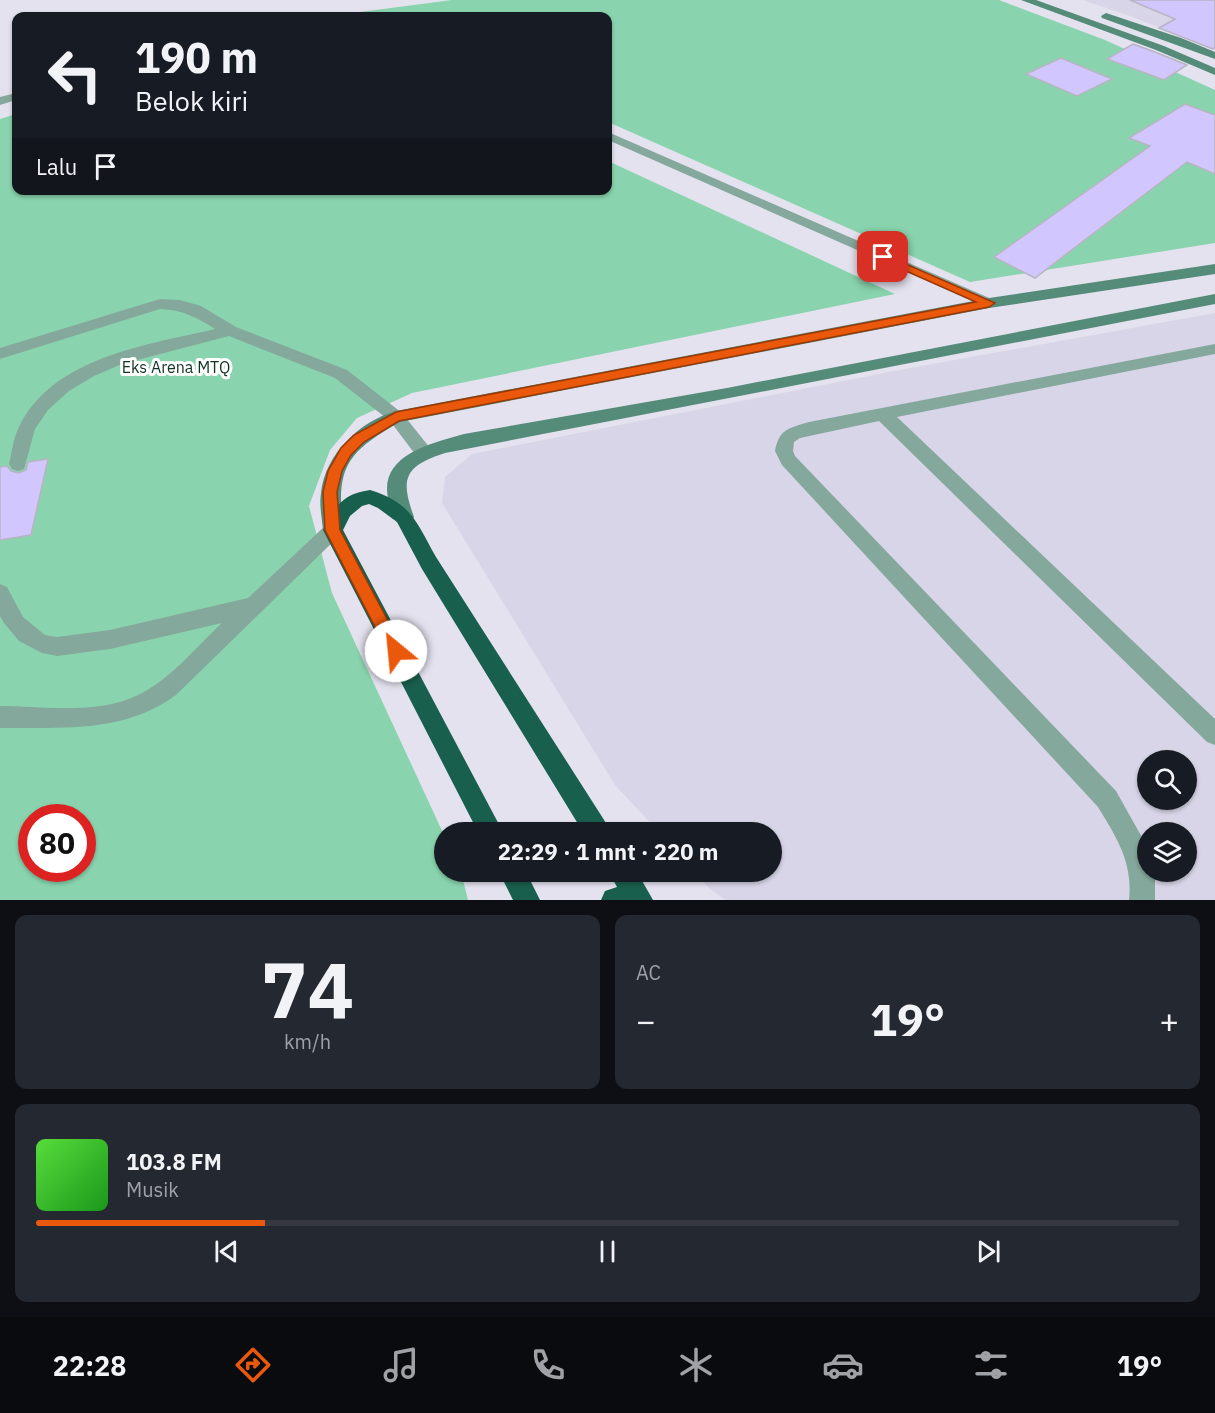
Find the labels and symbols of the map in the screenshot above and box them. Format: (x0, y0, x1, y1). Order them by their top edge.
pin (857, 231, 908, 282)
park label: Eks Arena MTQ (122, 357, 230, 377)
position arrow (364, 619, 428, 683)
speed limit sign: 80 (18, 804, 96, 882)

